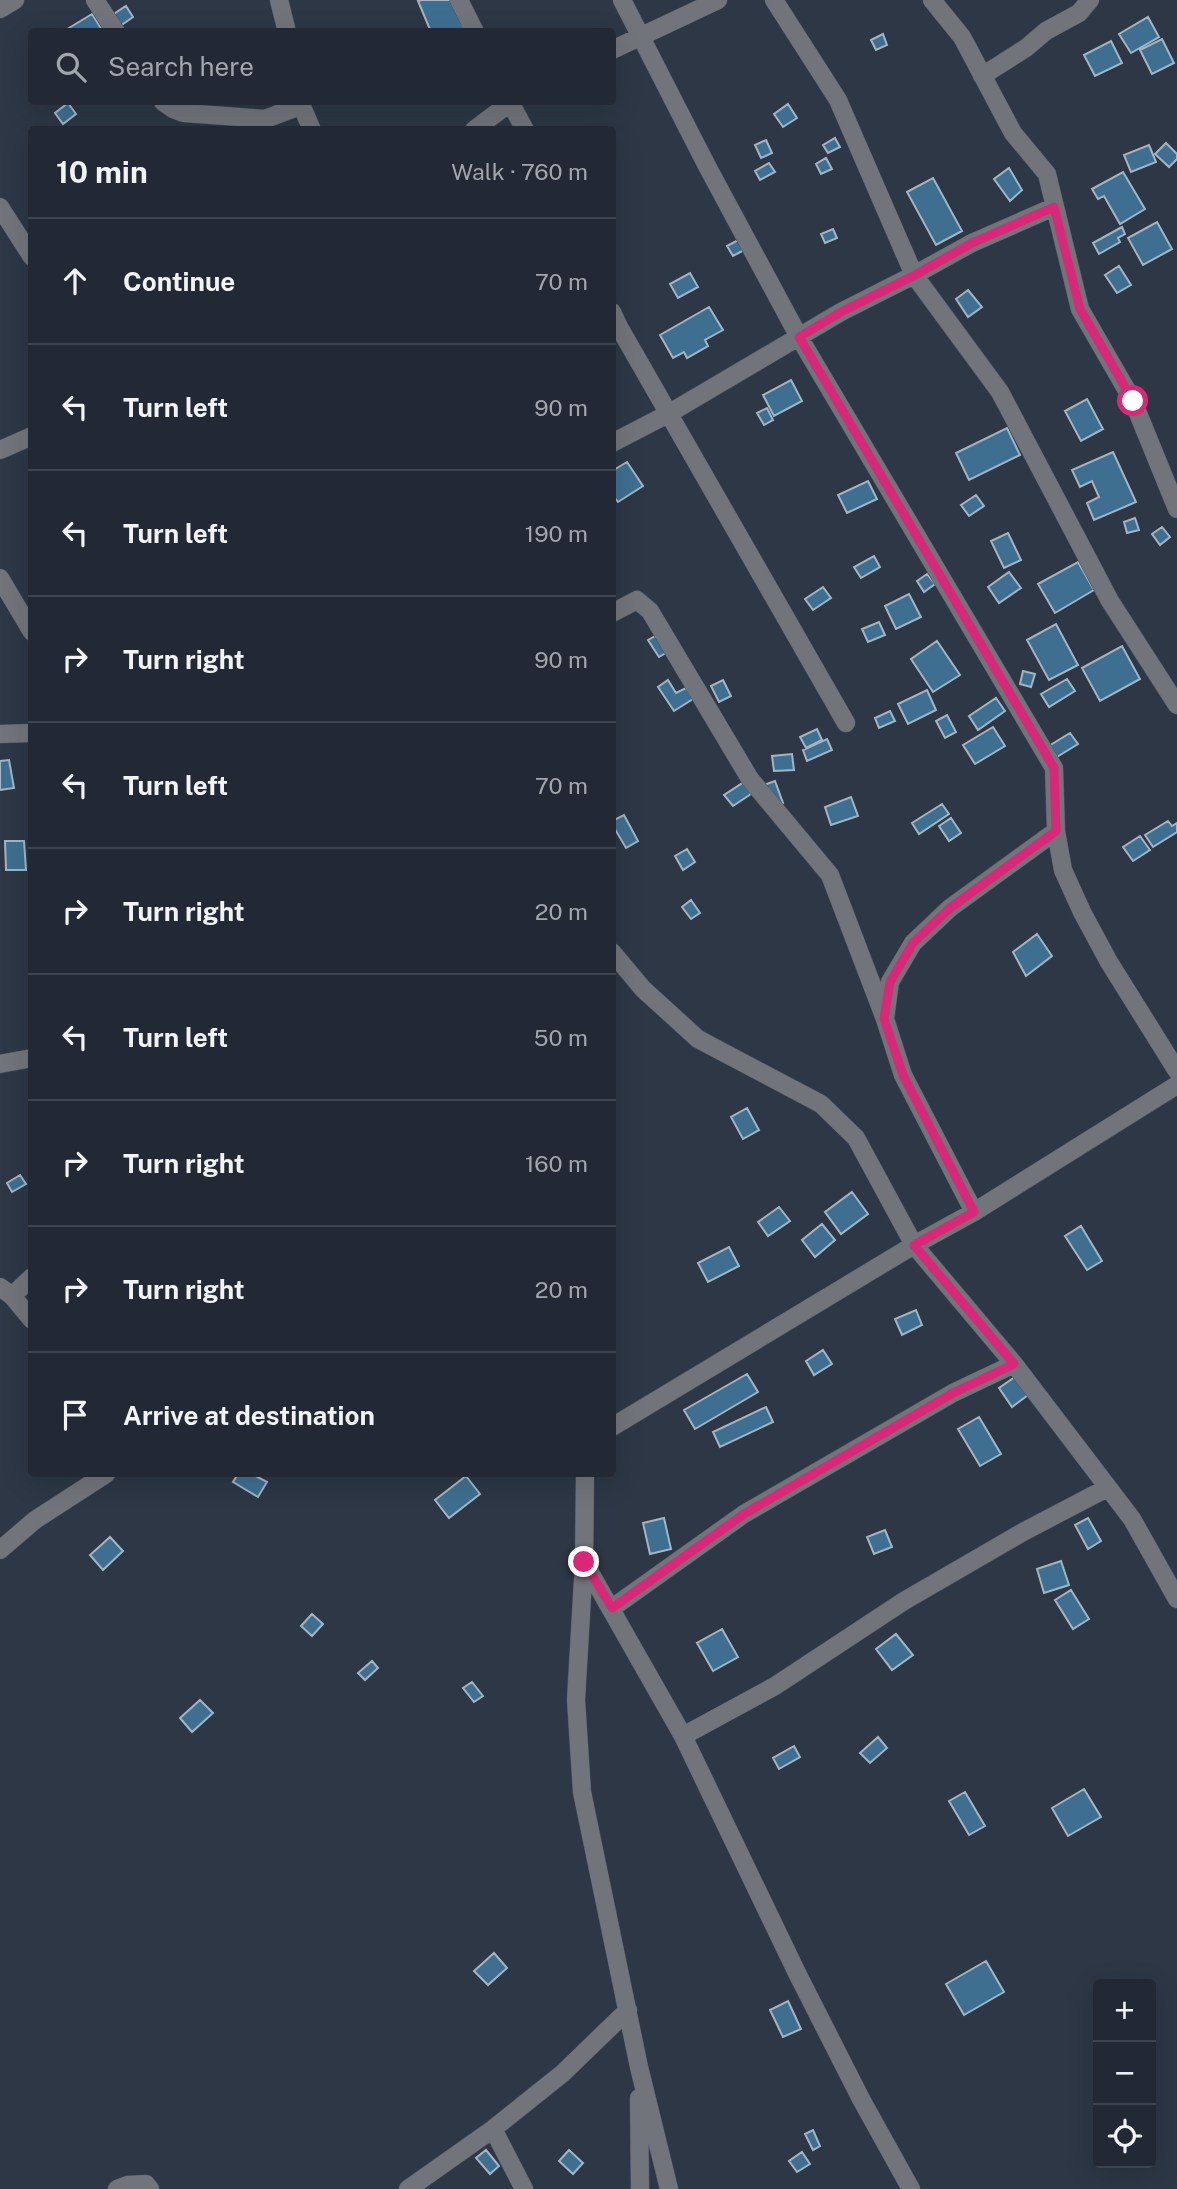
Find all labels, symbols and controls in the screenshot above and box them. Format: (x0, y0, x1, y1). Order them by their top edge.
search box (28, 28, 616, 105)
icon: search (52, 48, 90, 86)
text: Search here (108, 51, 254, 82)
text: 10 min (56, 154, 148, 190)
text: Walk · 760 m (451, 158, 588, 185)
icon: ahead (56, 262, 94, 300)
text: Continue (123, 266, 235, 297)
text: 70 m (535, 268, 588, 295)
route start (1117, 385, 1148, 416)
icon: left (56, 388, 94, 426)
text: Turn left (123, 392, 228, 423)
text: 90 m (534, 394, 588, 421)
icon: left (56, 514, 94, 552)
text: Turn left (123, 518, 228, 549)
text: 190 m (525, 520, 588, 547)
icon: right (56, 640, 94, 678)
text: Turn right (123, 644, 245, 675)
text: 90 m (534, 646, 588, 673)
icon: left (56, 766, 94, 804)
text: Turn left (123, 770, 228, 801)
text: 70 m (535, 772, 588, 799)
icon: right (56, 892, 94, 930)
text: Turn right (123, 896, 245, 927)
text: 20 m (535, 898, 588, 925)
icon: left (56, 1018, 94, 1056)
text: Turn left (123, 1022, 228, 1053)
text: 50 m (534, 1024, 588, 1051)
icon: right (56, 1144, 94, 1182)
text: Turn right (123, 1148, 245, 1179)
text: 160 m (525, 1150, 588, 1177)
icon: right (56, 1270, 94, 1308)
text: Turn right (123, 1274, 245, 1305)
text: 20 m (535, 1276, 588, 1303)
icon: arrive (56, 1396, 94, 1434)
text: Arrive at destination (123, 1400, 375, 1431)
route end (568, 1546, 599, 1577)
map controls (1093, 1979, 1156, 2168)
button: + (1093, 1979, 1156, 2042)
button: − (1093, 2042, 1156, 2105)
button: locate (1093, 2105, 1156, 2168)

